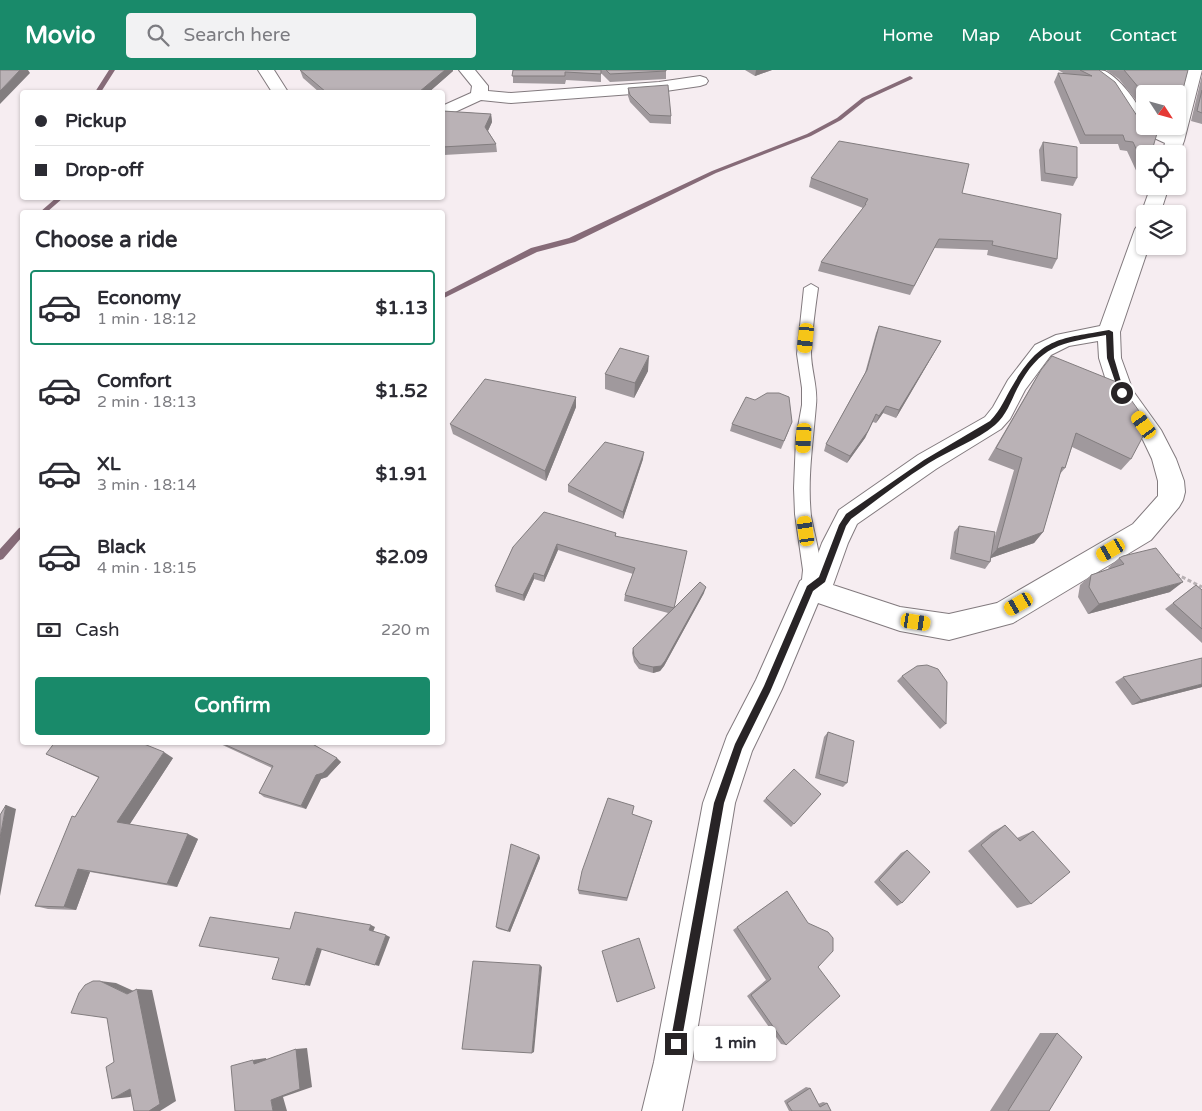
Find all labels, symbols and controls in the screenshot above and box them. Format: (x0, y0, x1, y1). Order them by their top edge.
search box (126, 13, 476, 58)
text: Movio (25, 21, 96, 50)
icon: search (144, 21, 172, 49)
text: Search here (184, 24, 290, 46)
text: Home (882, 24, 933, 46)
text: Map (961, 24, 1000, 46)
text: About (1028, 24, 1082, 46)
text: Contact (1110, 24, 1177, 46)
north arrow (1136, 85, 1186, 135)
map controls (1136, 85, 1186, 255)
text: Pickup (65, 110, 126, 132)
button: locate (1136, 145, 1186, 195)
text: Drop-off (65, 159, 144, 181)
button: layers (1136, 205, 1186, 255)
text: Choose a ride (35, 227, 178, 253)
icon: car (37, 285, 82, 330)
text: Economy (97, 287, 181, 309)
text: $1.13 (376, 297, 428, 319)
text: 1 min · 18:12 (97, 309, 196, 329)
car (796, 322, 815, 354)
icon: car (37, 368, 82, 413)
text: Comfort (97, 370, 171, 392)
text: $1.52 (376, 380, 428, 402)
route start (1111, 382, 1133, 404)
text: 2 min · 18:13 (97, 392, 196, 412)
car (1129, 408, 1158, 442)
car (795, 423, 812, 453)
icon: car (37, 451, 82, 496)
text: XL (97, 453, 121, 475)
text: $1.91 (376, 463, 428, 485)
text: 3 min · 18:14 (97, 475, 196, 495)
car (796, 515, 815, 547)
icon: car (37, 534, 82, 579)
text: Black (97, 536, 146, 558)
car (1094, 536, 1127, 564)
text: $2.09 (376, 546, 428, 568)
text: 4 min · 18:15 (97, 558, 196, 578)
car (1002, 590, 1035, 618)
car (900, 612, 931, 632)
icon: cash (35, 616, 63, 644)
text: Cash (75, 619, 120, 641)
text: 220 m (381, 620, 430, 640)
button: Confirm (35, 677, 430, 735)
callout: 1 min (694, 1026, 776, 1062)
route end (665, 1033, 687, 1055)
text: 1 min (714, 1033, 756, 1053)

